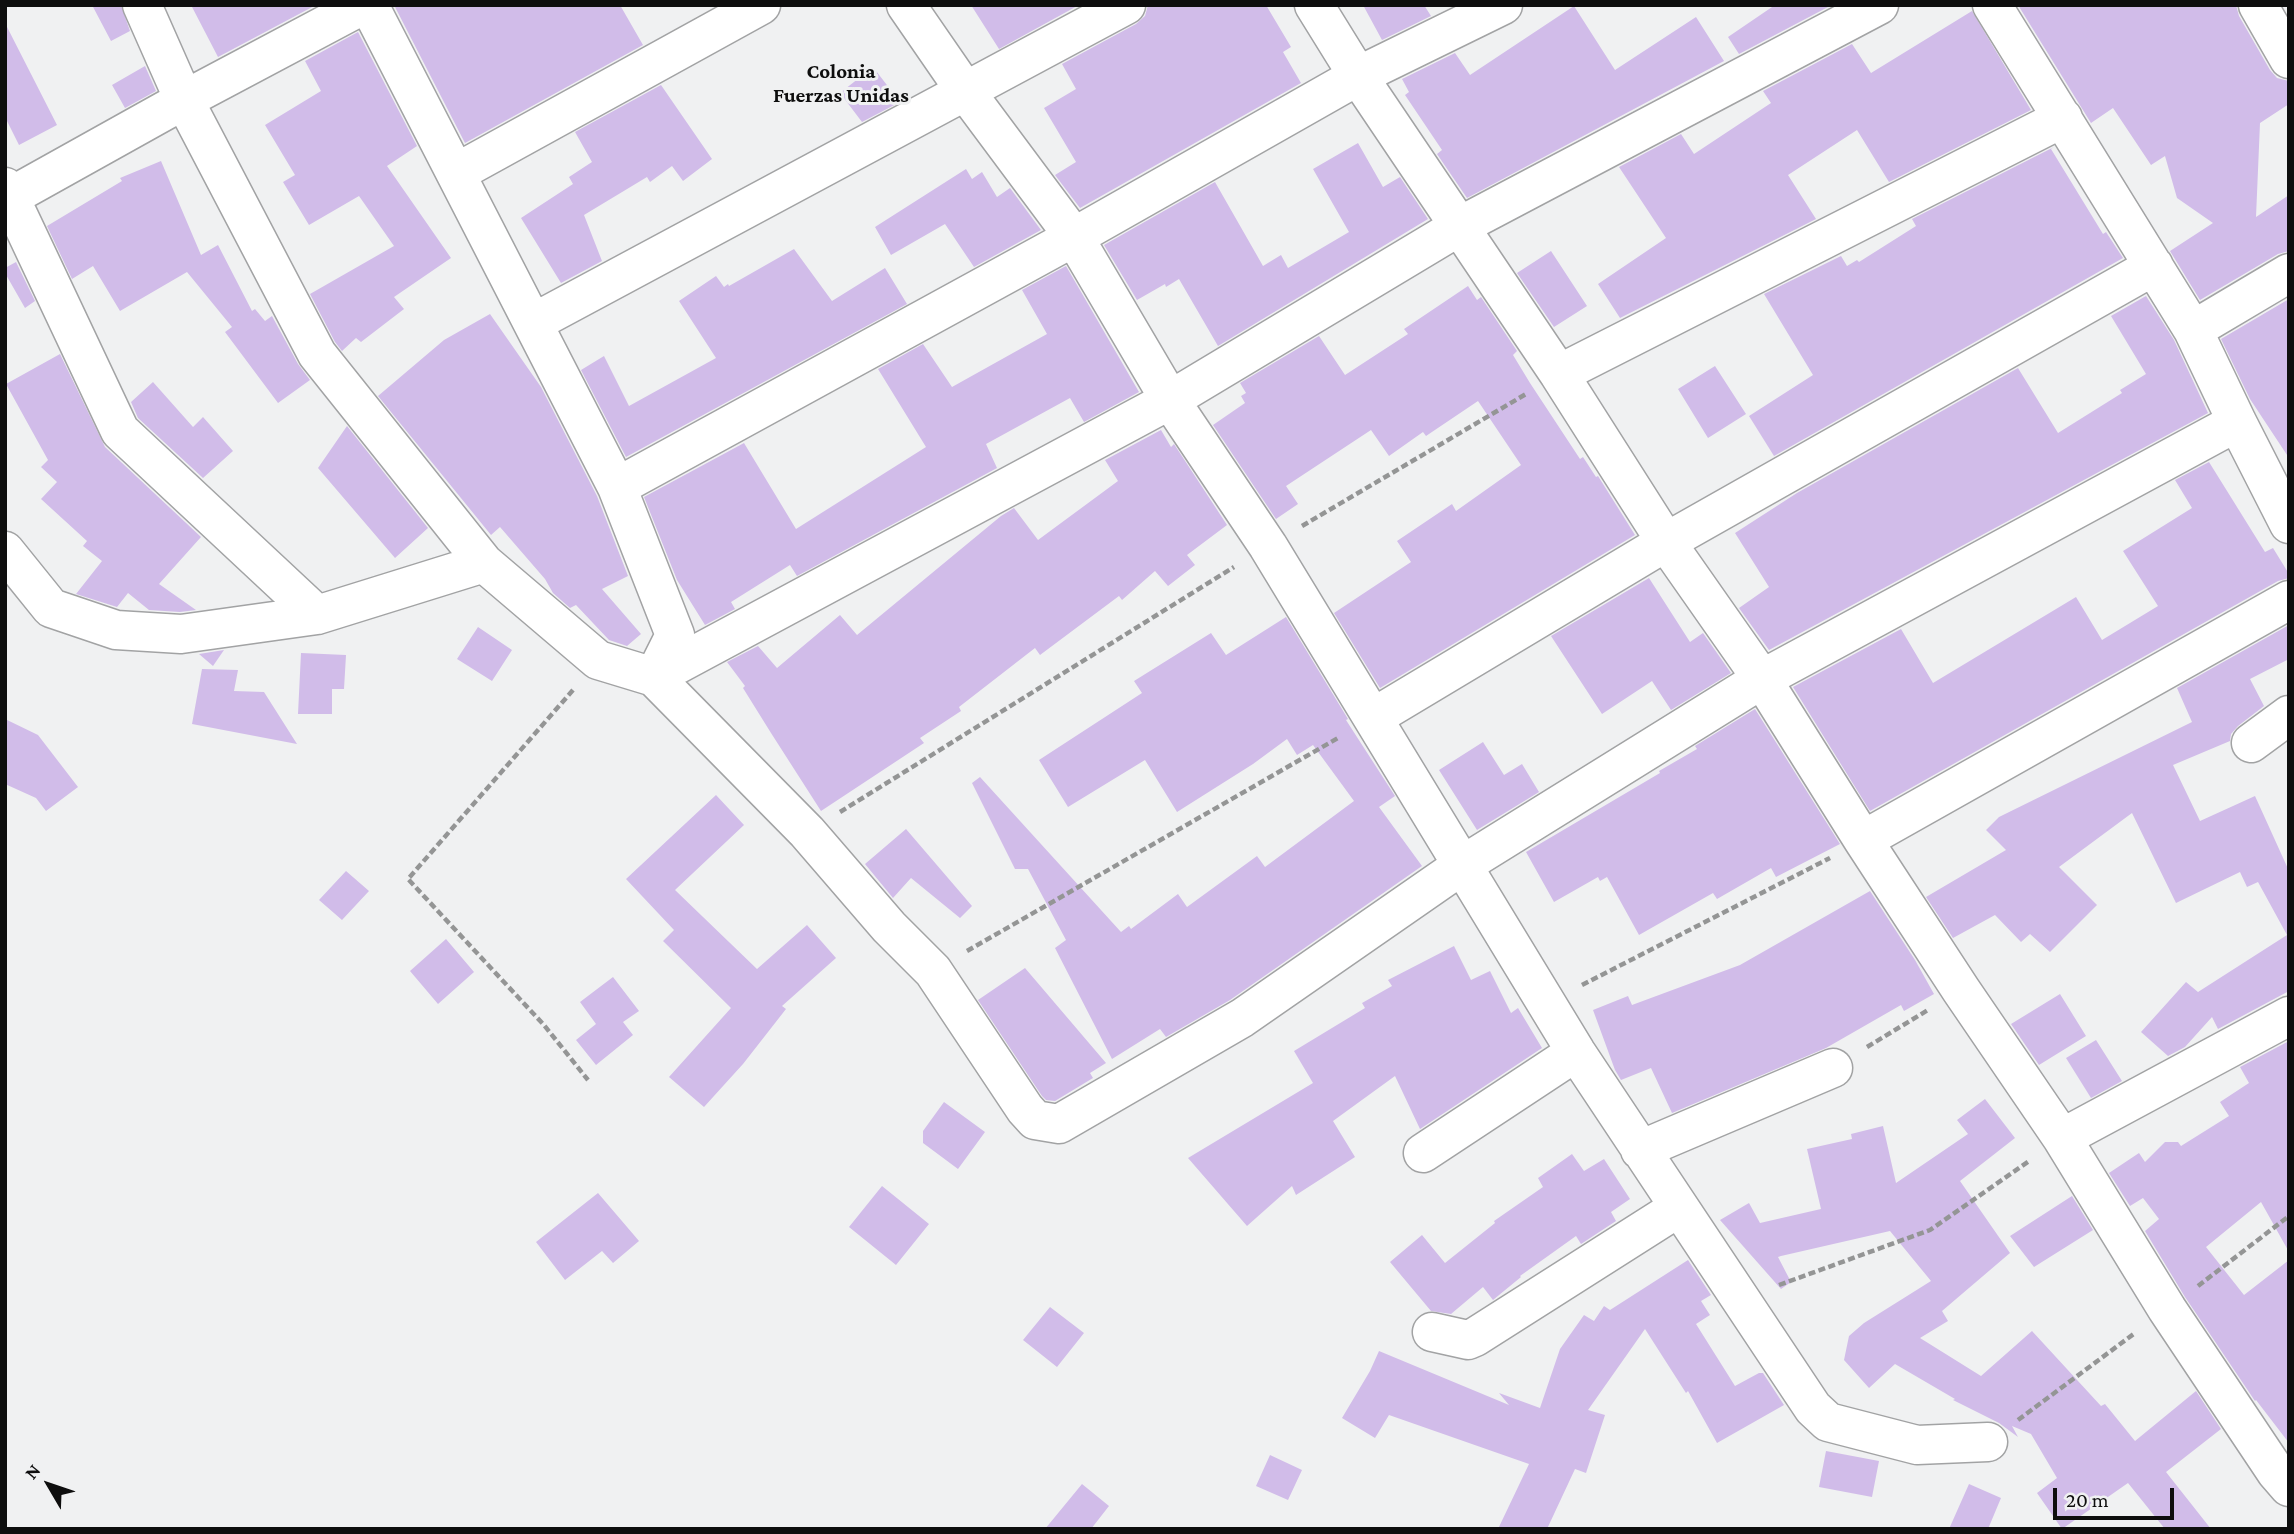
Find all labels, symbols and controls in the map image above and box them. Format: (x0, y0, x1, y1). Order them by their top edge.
district label: Colonia Fuerzas Unidas (773, 59, 909, 109)
north arrow (14, 1450, 84, 1520)
text: N (20, 1460, 45, 1483)
scale bar (2056, 1474, 2177, 1518)
text: 20 m (2066, 1488, 2109, 1512)

